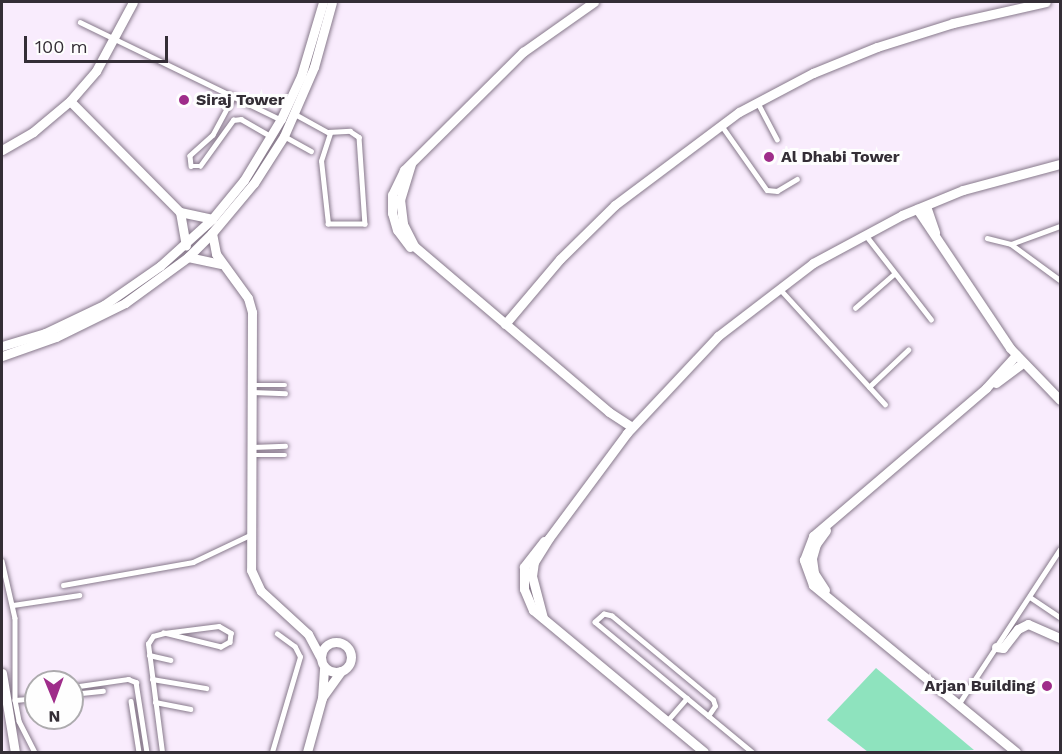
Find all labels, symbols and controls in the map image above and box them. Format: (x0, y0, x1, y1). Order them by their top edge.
scale bar (27, 24, 171, 62)
text: 100 m (35, 36, 88, 57)
place label: Siraj Tower (196, 90, 285, 110)
marker: Siraj Tower (177, 93, 191, 107)
place label: Al Dhabi Tower (781, 147, 900, 167)
marker: Al Dhabi Tower (762, 150, 776, 164)
north arrow (24, 670, 84, 730)
place label: Arjan Building (925, 676, 1035, 696)
marker: Arjan Building (1040, 679, 1054, 693)
text: N (48, 707, 60, 726)

